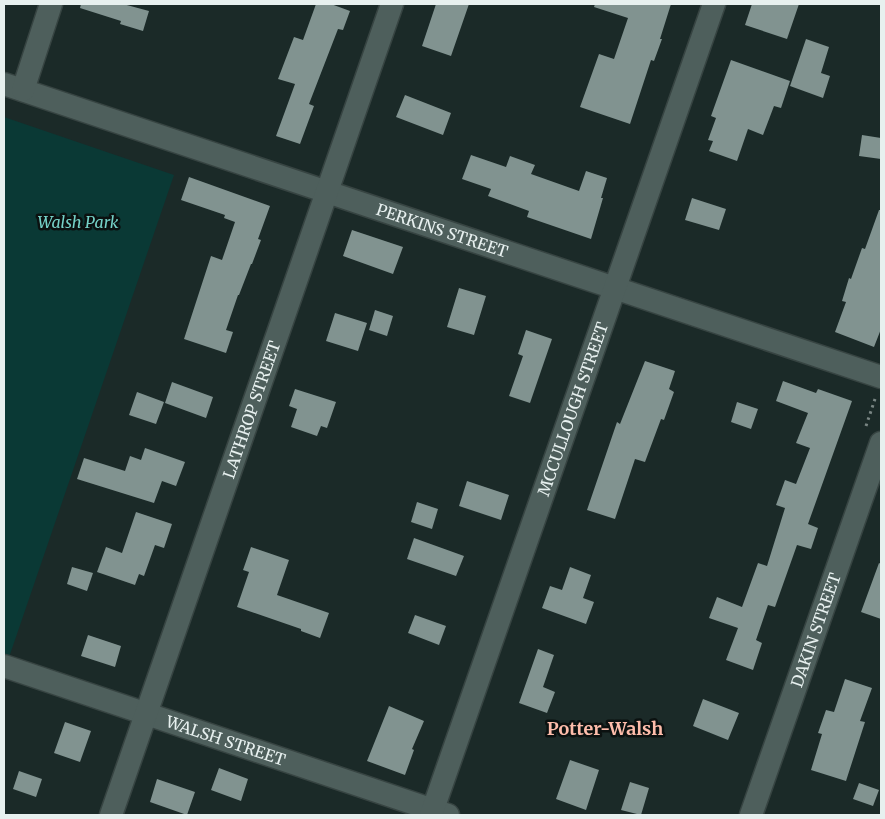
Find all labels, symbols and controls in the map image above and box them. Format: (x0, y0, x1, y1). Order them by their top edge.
street label: PERKINS STREET (374, 199, 511, 262)
park label: Walsh Park (37, 212, 119, 232)
street label: MCCULLOUGH STREET (533, 320, 612, 499)
street label: LATHROP STREET (218, 338, 284, 481)
street label: DAKIN STREET (786, 570, 845, 690)
street label: WALSH STREET (163, 711, 288, 770)
district label: Potter-Walsh (547, 717, 663, 740)

